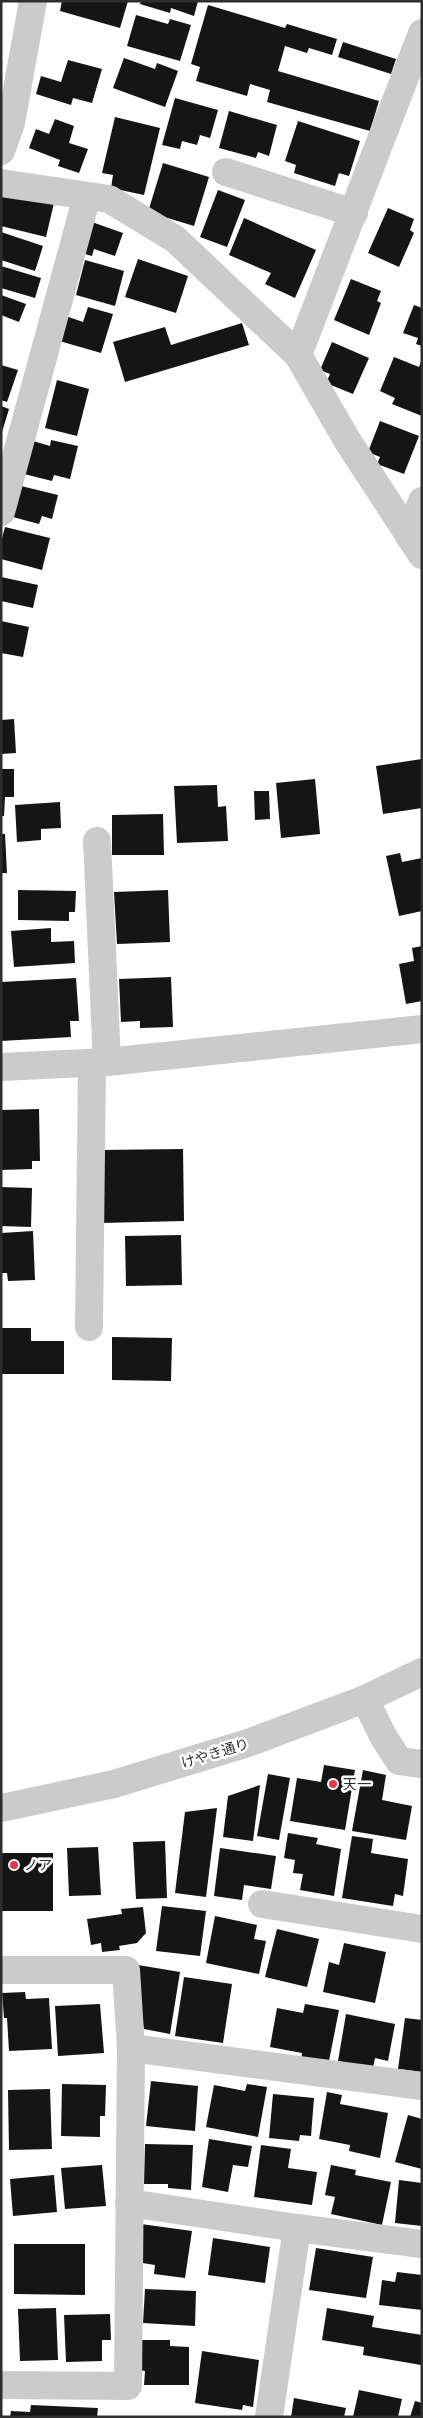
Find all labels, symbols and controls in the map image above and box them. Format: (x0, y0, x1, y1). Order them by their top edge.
street label: けやき通り (179, 1734, 251, 1772)
place label: 天一 (343, 1775, 371, 1793)
marker: 天一 (327, 1778, 339, 1790)
place label: ノア (24, 1856, 52, 1874)
marker: ノア (8, 1859, 20, 1871)

